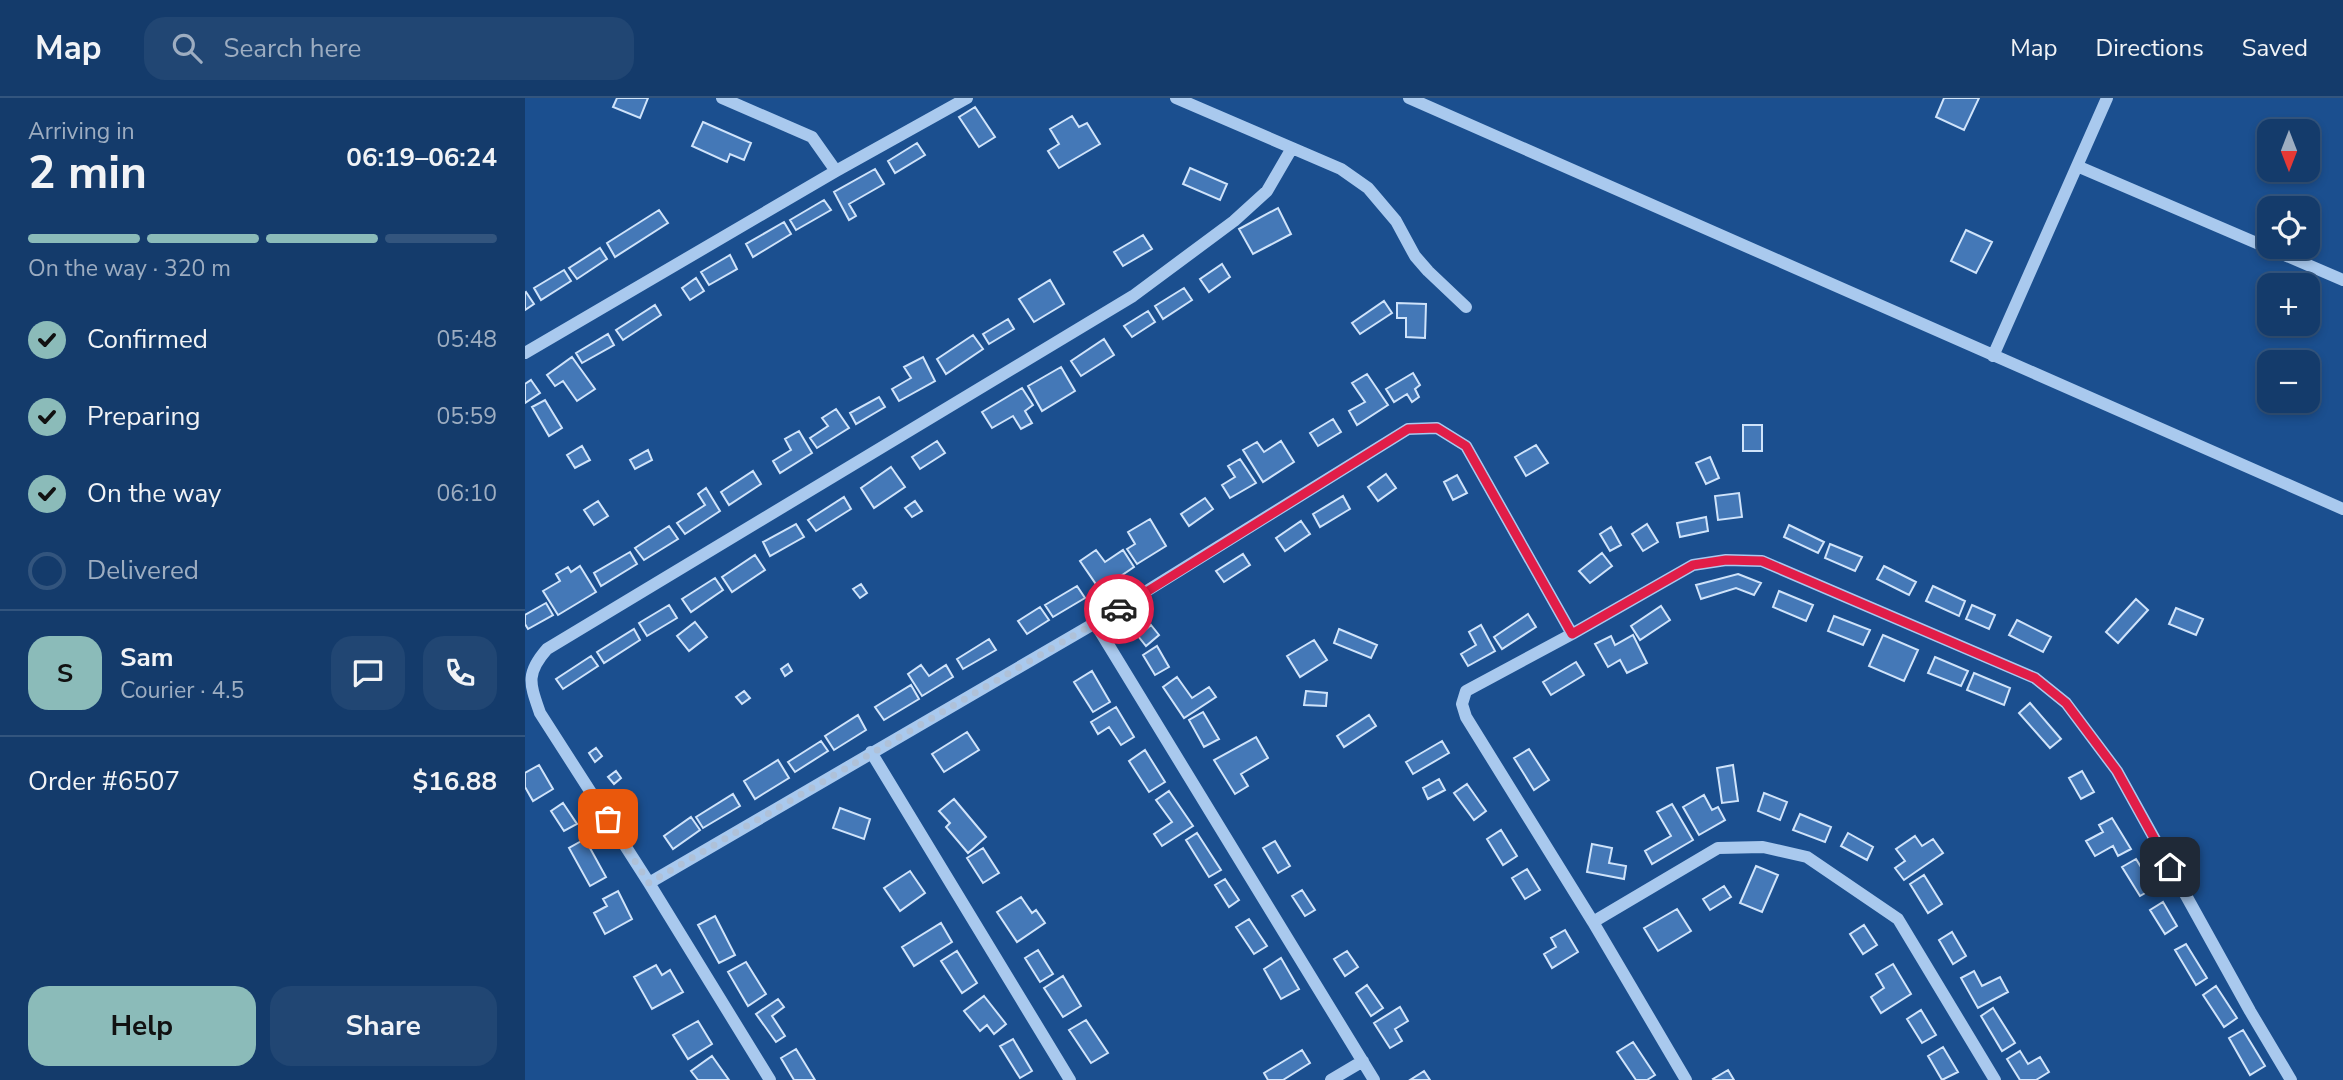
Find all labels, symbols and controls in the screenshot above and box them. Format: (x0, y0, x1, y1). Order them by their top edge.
search box (144, 17, 634, 80)
text: Map (35, 26, 102, 71)
icon: search (168, 29, 206, 67)
text: Search here (224, 31, 361, 66)
text: Map (2010, 32, 2057, 64)
text: Directions (2095, 32, 2204, 64)
text: Saved (2242, 32, 2308, 64)
text: Arriving in (28, 116, 135, 147)
north arrow (2257, 119, 2321, 182)
map controls (2257, 119, 2320, 413)
text: 06:19–06:24 (346, 140, 497, 175)
text: 2 min (28, 141, 147, 204)
button: locate (2257, 196, 2320, 259)
text: On the way · 320 m (28, 253, 231, 284)
button: + (2257, 273, 2320, 336)
icon: check (28, 321, 66, 359)
text: Confirmed (87, 322, 208, 357)
text: 05:48 (437, 324, 497, 355)
button: − (2257, 350, 2320, 413)
icon: check (28, 398, 66, 436)
text: Preparing (87, 399, 200, 434)
text: 05:59 (437, 401, 497, 432)
icon: check (28, 475, 66, 513)
text: On the way (87, 476, 221, 511)
text: 06:10 (437, 478, 497, 509)
text: Delivered (87, 553, 199, 588)
courier (1084, 574, 1154, 644)
icon: car (1100, 590, 1138, 628)
button: chat (331, 636, 405, 710)
button: phone (423, 636, 497, 710)
text: Sam (120, 640, 173, 675)
text: S (57, 656, 73, 691)
text: Courier · 4.5 (120, 675, 244, 706)
text: Order #6507 (28, 764, 180, 799)
text: $16.88 (413, 764, 497, 799)
pin (578, 789, 638, 849)
icon: bag (589, 800, 627, 838)
pin (2140, 837, 2200, 897)
icon: home (2151, 848, 2189, 886)
button: Help (28, 986, 256, 1066)
button: Share (270, 986, 497, 1066)

